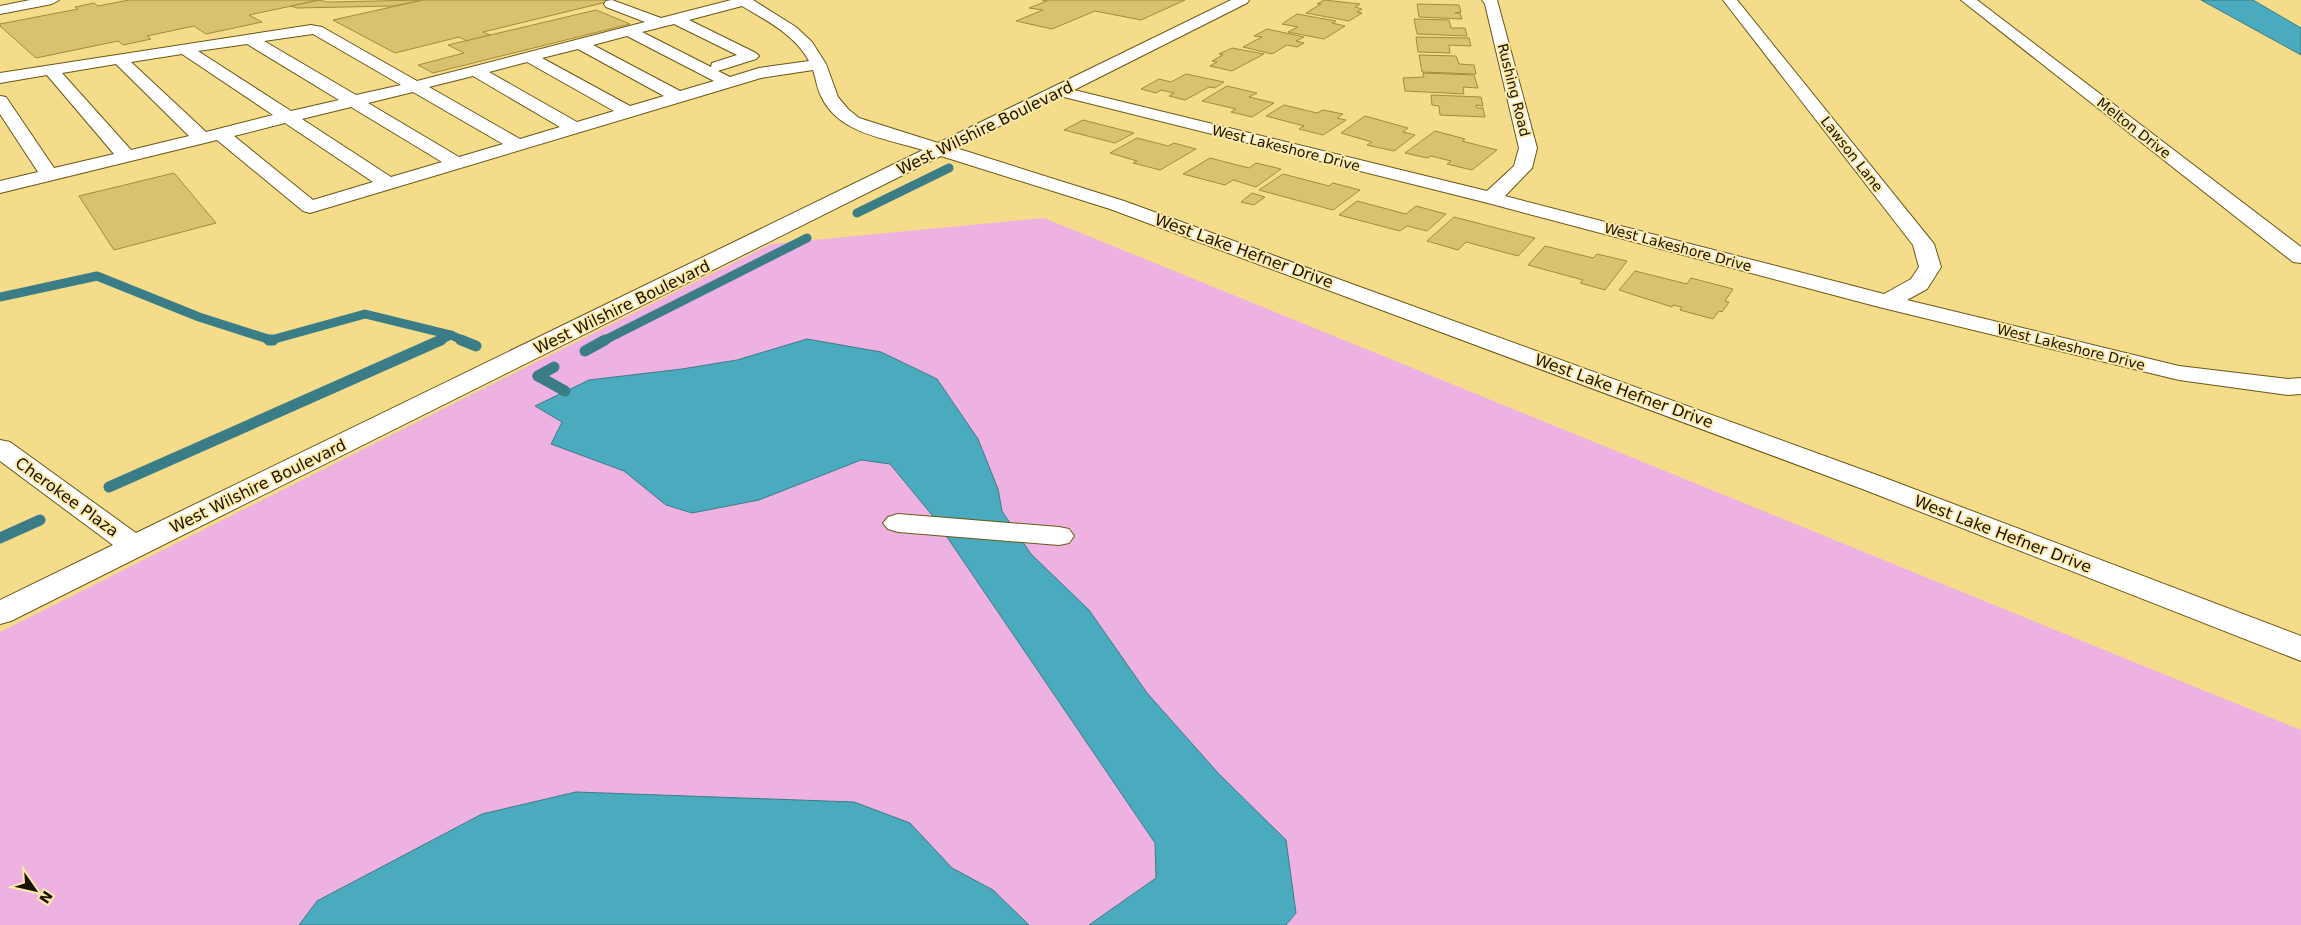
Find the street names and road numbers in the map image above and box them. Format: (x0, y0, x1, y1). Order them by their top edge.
street label: Rushing Road (1495, 42, 1533, 138)
street label: West Wilshire Boulevard (894, 77, 1076, 179)
street label: Melton Drive (2094, 94, 2174, 162)
street label: Lawson Lane (1818, 113, 1886, 195)
street label: West Lakeshore Drive (1210, 122, 1362, 174)
street label: West Lake Hefner Drive (1152, 210, 1336, 292)
street label: West Lakeshore Drive (1602, 220, 1754, 274)
street label: West Wilshire Boulevard (531, 256, 713, 358)
street label: West Lakeshore Drive (1995, 321, 2147, 373)
street label: West Lake Hefner Drive (1532, 350, 1716, 432)
street label: West Wilshire Boulevard (167, 435, 349, 537)
street label: Cherokee Plaza (12, 453, 122, 541)
street label: West Lake Hefner Drive (1912, 491, 2094, 577)

